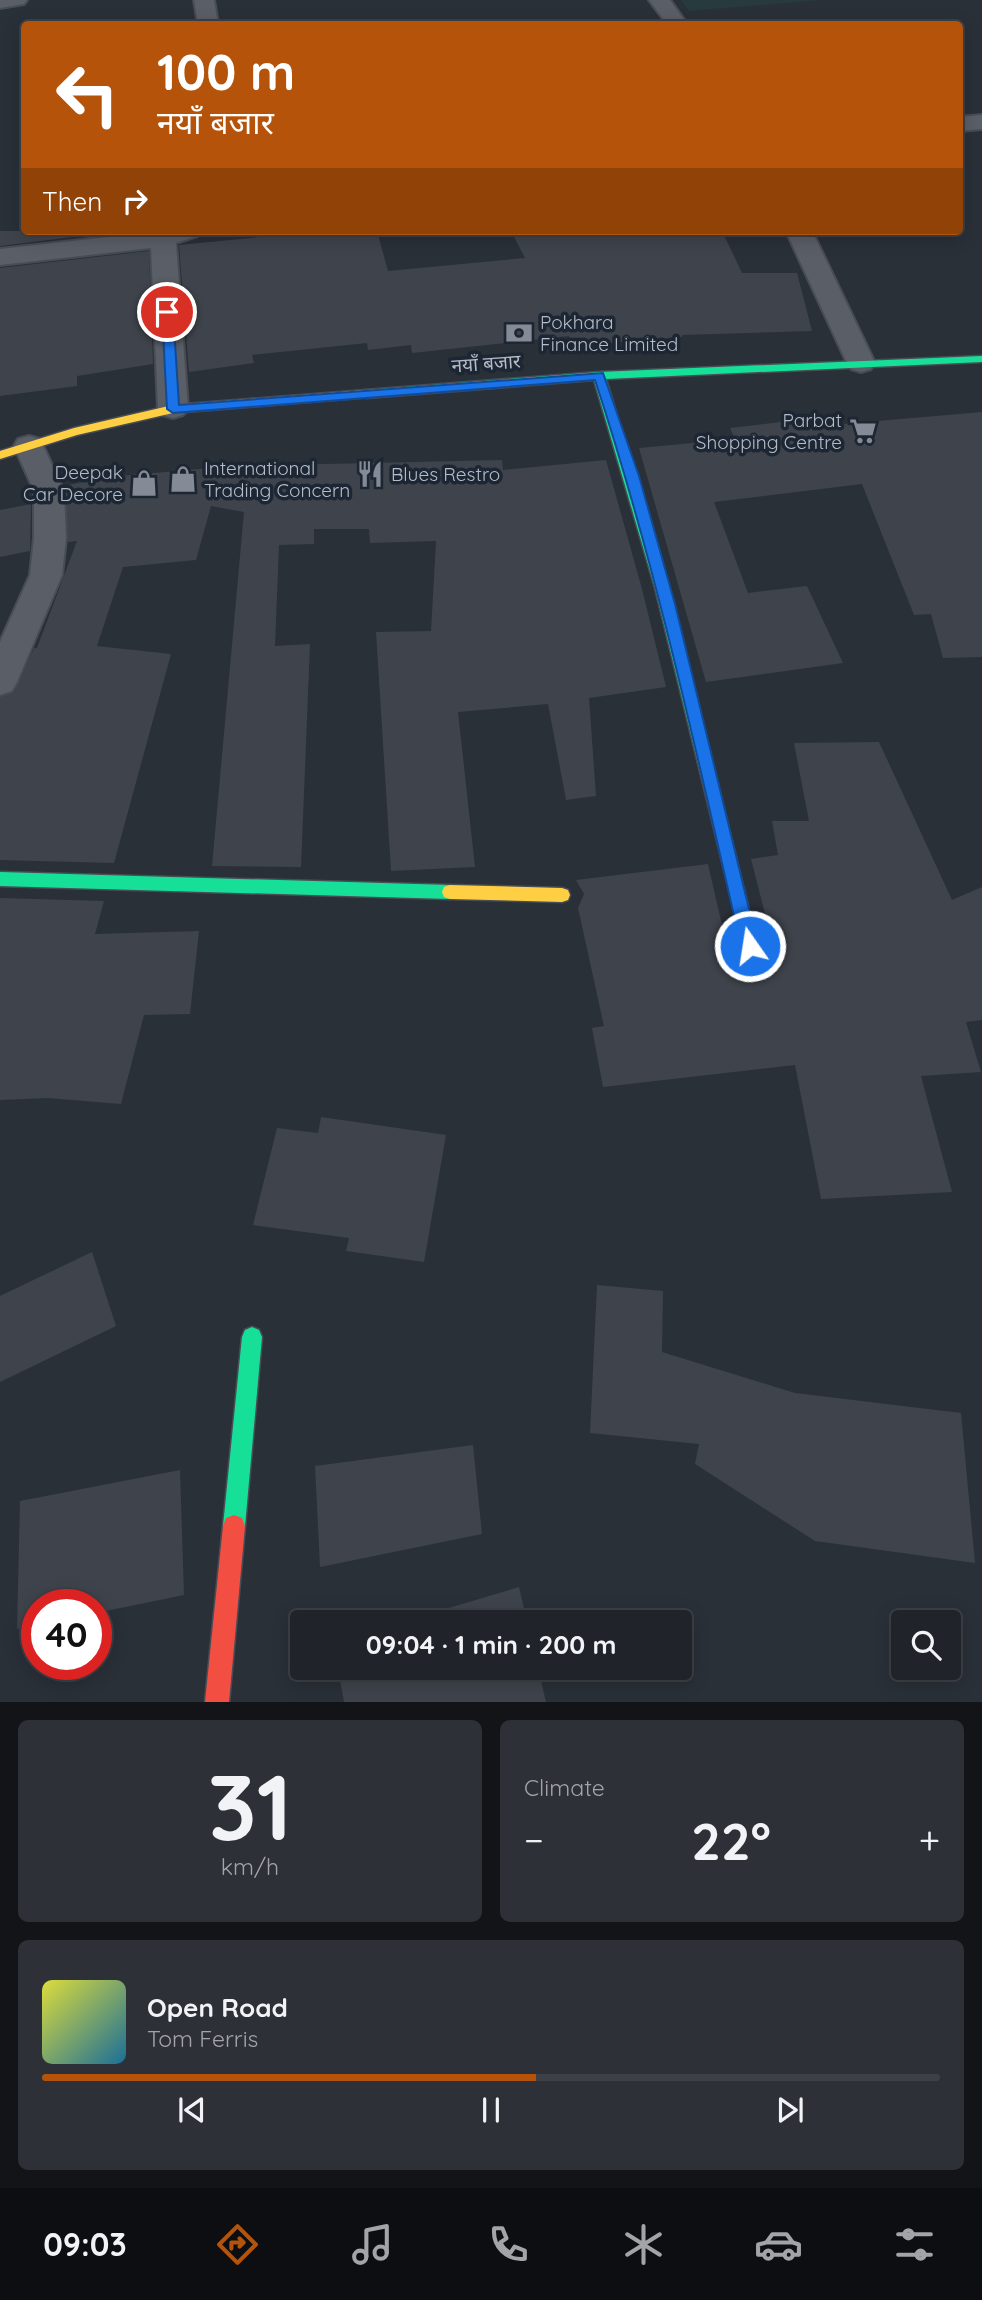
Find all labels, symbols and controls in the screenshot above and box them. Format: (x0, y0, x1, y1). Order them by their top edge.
text: 100 m (157, 41, 295, 102)
icon: left (42, 49, 133, 140)
text: नयाँ बजार (157, 102, 274, 142)
icon: right (116, 182, 154, 220)
text: Then (42, 185, 102, 218)
pin (137, 282, 197, 342)
icon: arrive (148, 293, 186, 331)
place label: Pokhara Finance Limited (540, 310, 678, 356)
bank icon: Pokhara Finance Limited (504, 318, 534, 348)
street label: नयाँ बजार (451, 349, 523, 377)
place label: Parbat Shopping Centre (696, 408, 842, 454)
supermarket icon: Parbat Shopping Centre (848, 416, 878, 446)
place label: International Trading Concern (204, 456, 350, 502)
restaurant icon: Blues Restro (355, 459, 385, 489)
place label: Deepak Car Decore (23, 460, 123, 506)
place label: Blues Restro (391, 462, 500, 486)
shop icon: International Trading Concern (168, 464, 198, 494)
shop icon: Deepak Car Decore (129, 468, 159, 498)
position arrow (713, 909, 787, 983)
speed limit sign: 40 (21, 1589, 112, 1680)
map controls (891, 1610, 961, 1680)
button: search (891, 1610, 961, 1680)
text: 09:04 · 1 min · 200 m (366, 1628, 616, 1661)
text: 31 (208, 1749, 292, 1863)
text: Climate (524, 1773, 605, 1802)
text: 22° (691, 1808, 771, 1873)
text: − (524, 1816, 544, 1864)
text: + (919, 1816, 940, 1864)
text: km/h (221, 1852, 279, 1881)
text: Open Road (147, 1991, 288, 2024)
text: Tom Ferris (147, 2024, 258, 2053)
icon: previous (173, 2091, 211, 2129)
icon: pause (472, 2091, 510, 2129)
icon: next (771, 2091, 809, 2129)
icon: directions (213, 2220, 262, 2269)
icon: music (348, 2220, 397, 2269)
icon: phone (484, 2220, 533, 2269)
icon: climate (619, 2220, 668, 2269)
icon: car (754, 2220, 803, 2269)
icon: filters (890, 2220, 939, 2269)
text: 09:03 (43, 2224, 127, 2264)

